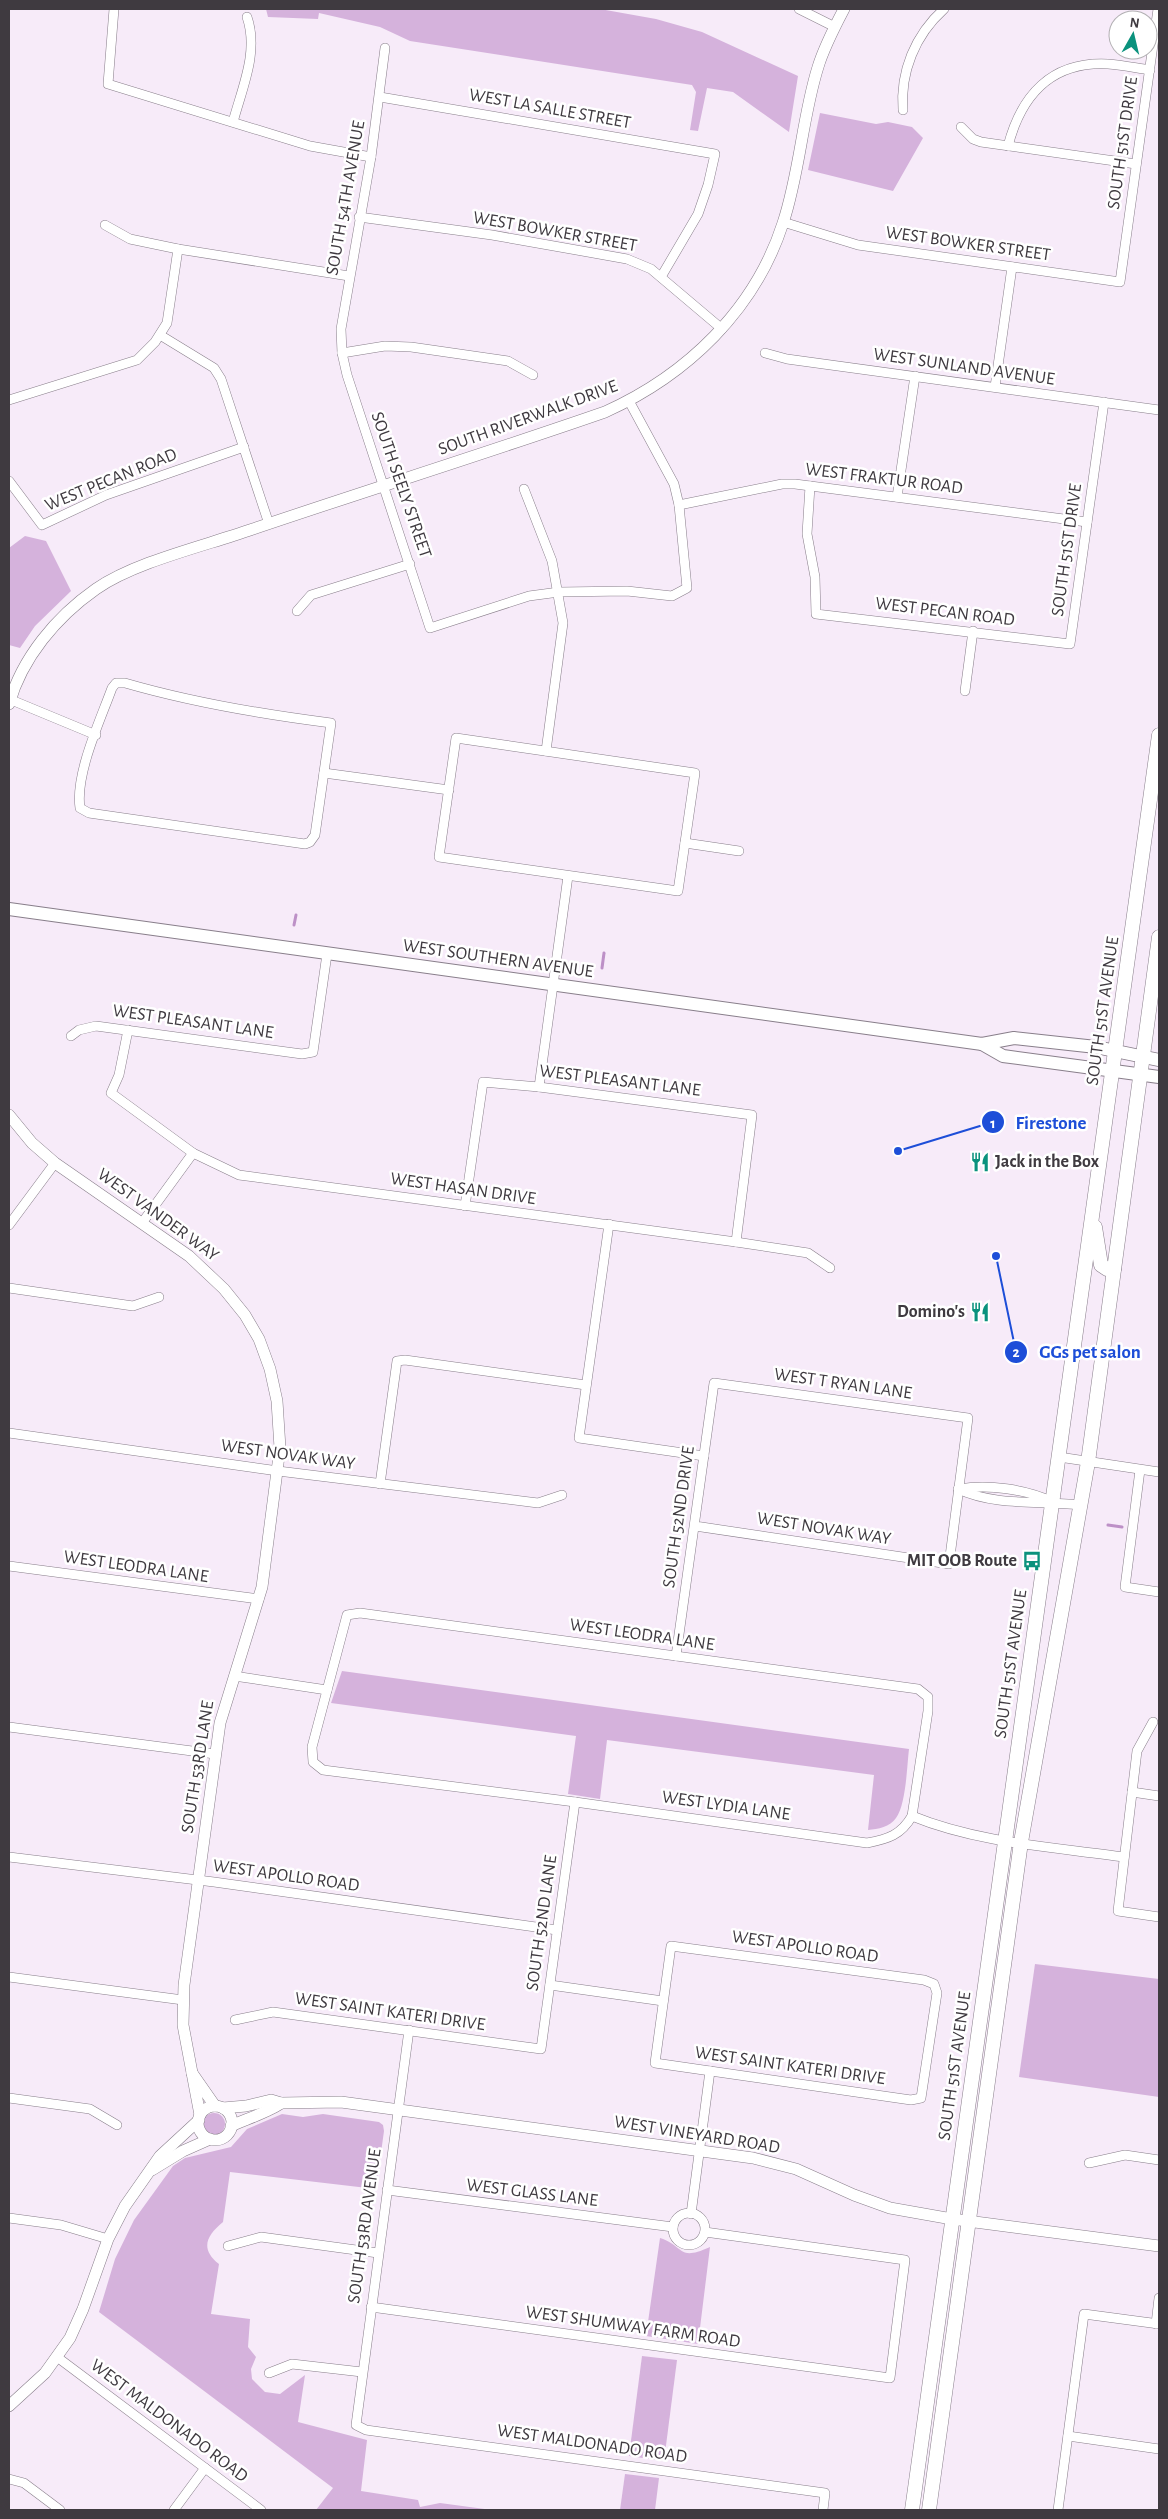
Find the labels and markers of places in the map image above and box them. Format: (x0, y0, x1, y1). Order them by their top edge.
callout: Firestone (981, 1105, 1097, 1139)
restaurant icon: Jack in the Box (969, 1151, 991, 1173)
place label: Jack in the Box (995, 1153, 1100, 1171)
restaurant icon: Domino's (969, 1301, 991, 1323)
place label: Domino's (897, 1303, 965, 1321)
callout: GGs pet salon (1004, 1335, 1150, 1369)
bus stop icon: MIT OOB Route (1021, 1550, 1043, 1572)
place label: MIT OOB Route (907, 1552, 1017, 1570)

